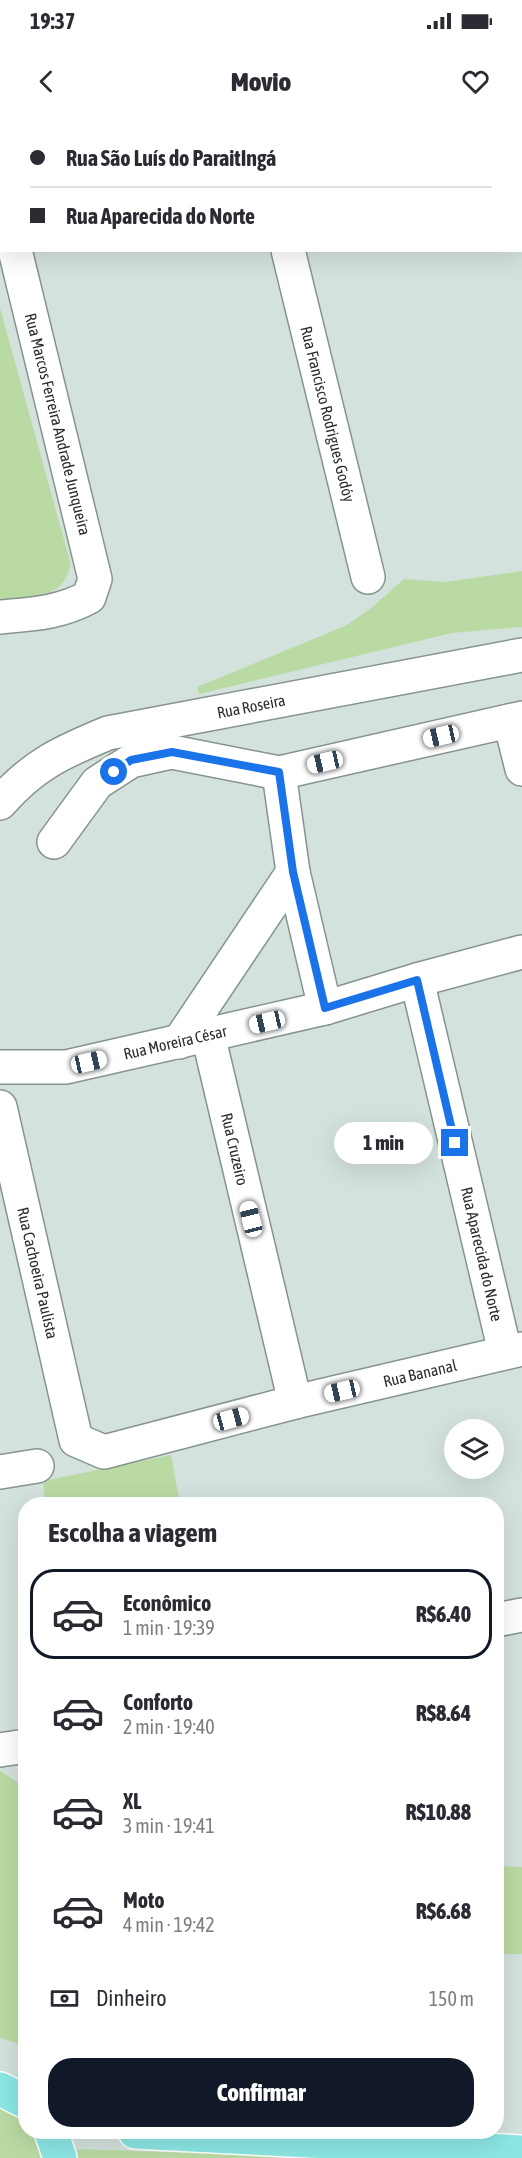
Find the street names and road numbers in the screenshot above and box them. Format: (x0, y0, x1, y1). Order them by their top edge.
street label: Rua Marcos Ferreira Andrade Junqueira (21, 311, 94, 537)
street label: Rua Francisco Rodrigues Godóy (296, 324, 359, 504)
street label: Rua Roseira (215, 691, 287, 721)
street label: Rua Moreira César (122, 1021, 229, 1063)
street label: Rua Cruzeiro (218, 1111, 252, 1187)
street label: Rua Aparecida do Norte (457, 1185, 506, 1323)
street label: Rua Cachoeira Paulista (14, 1205, 62, 1341)
street label: Rua Bananal (381, 1356, 459, 1390)

